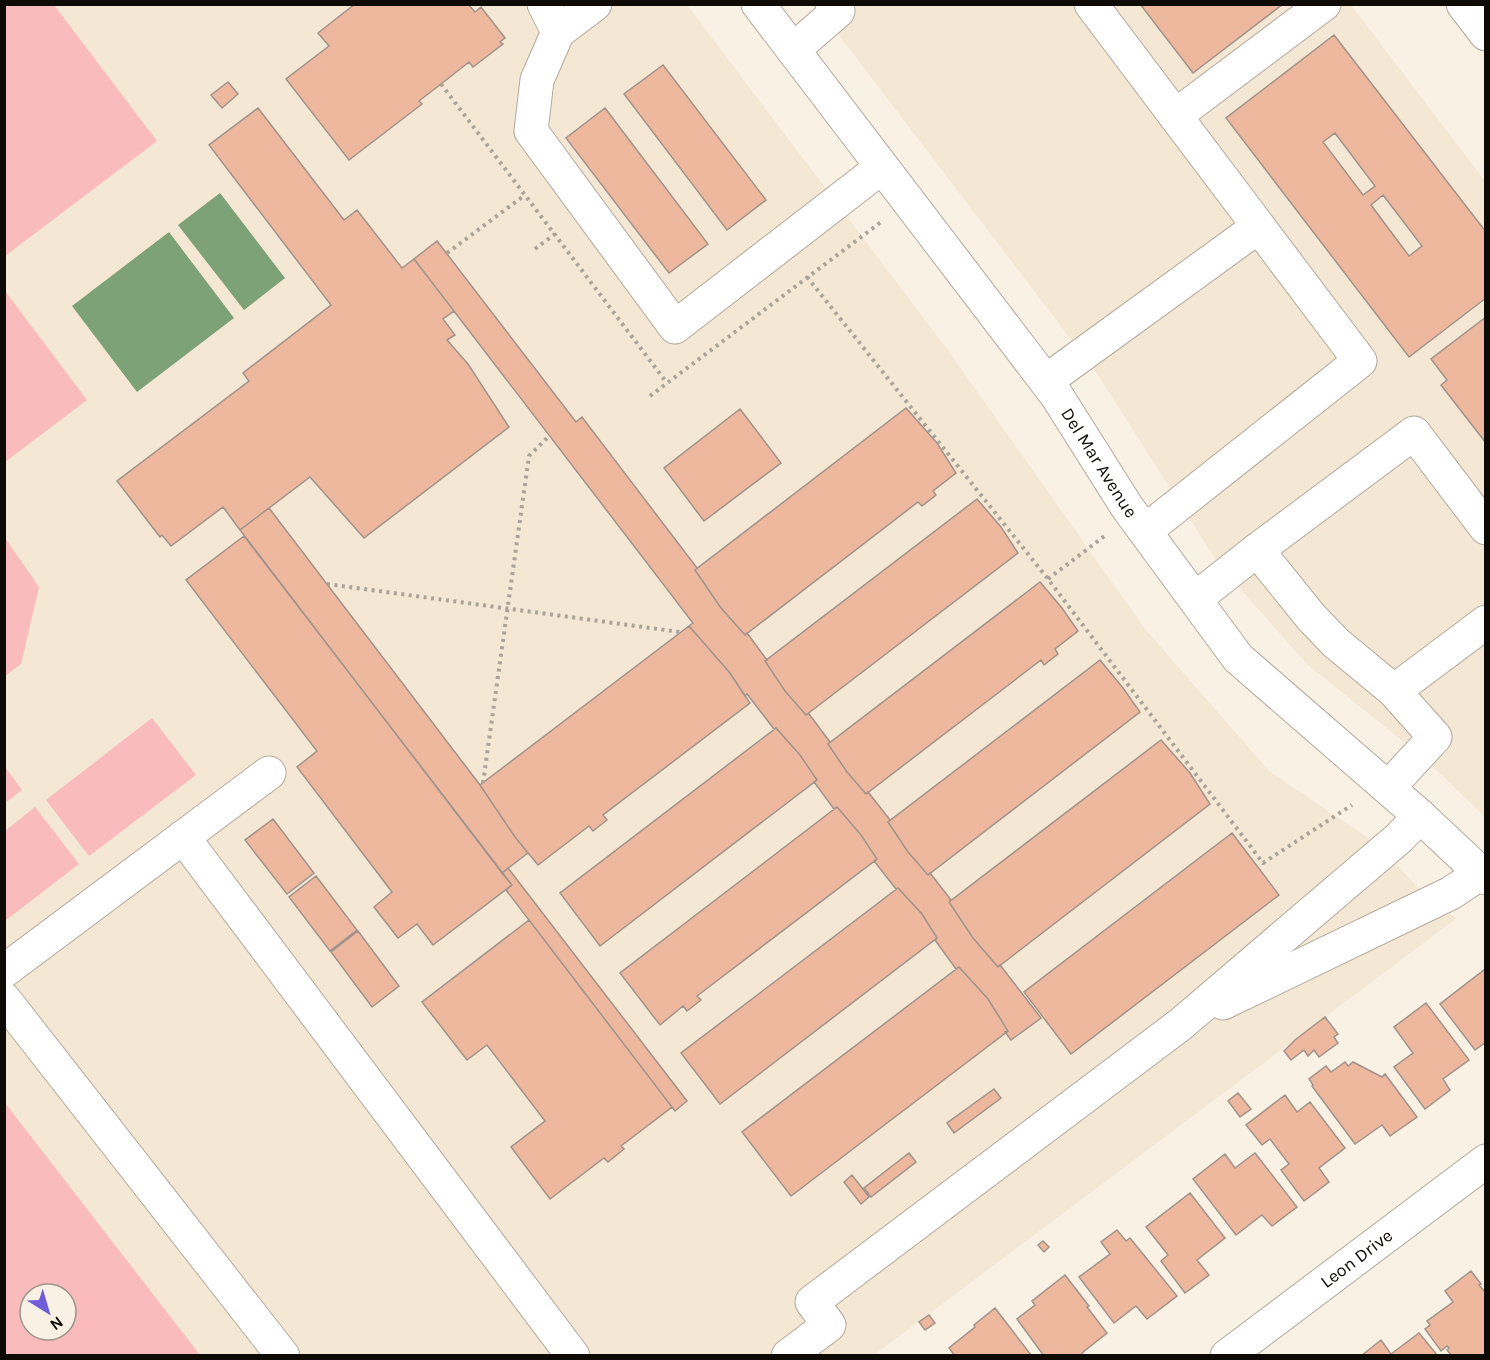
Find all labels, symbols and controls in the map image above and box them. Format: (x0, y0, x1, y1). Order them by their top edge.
street label: Del Mar Avenue (1056, 404, 1142, 522)
street label: Leon Drive (1316, 1224, 1397, 1293)
north arrow (18, 1282, 78, 1342)
text: N (46, 1313, 67, 1335)

